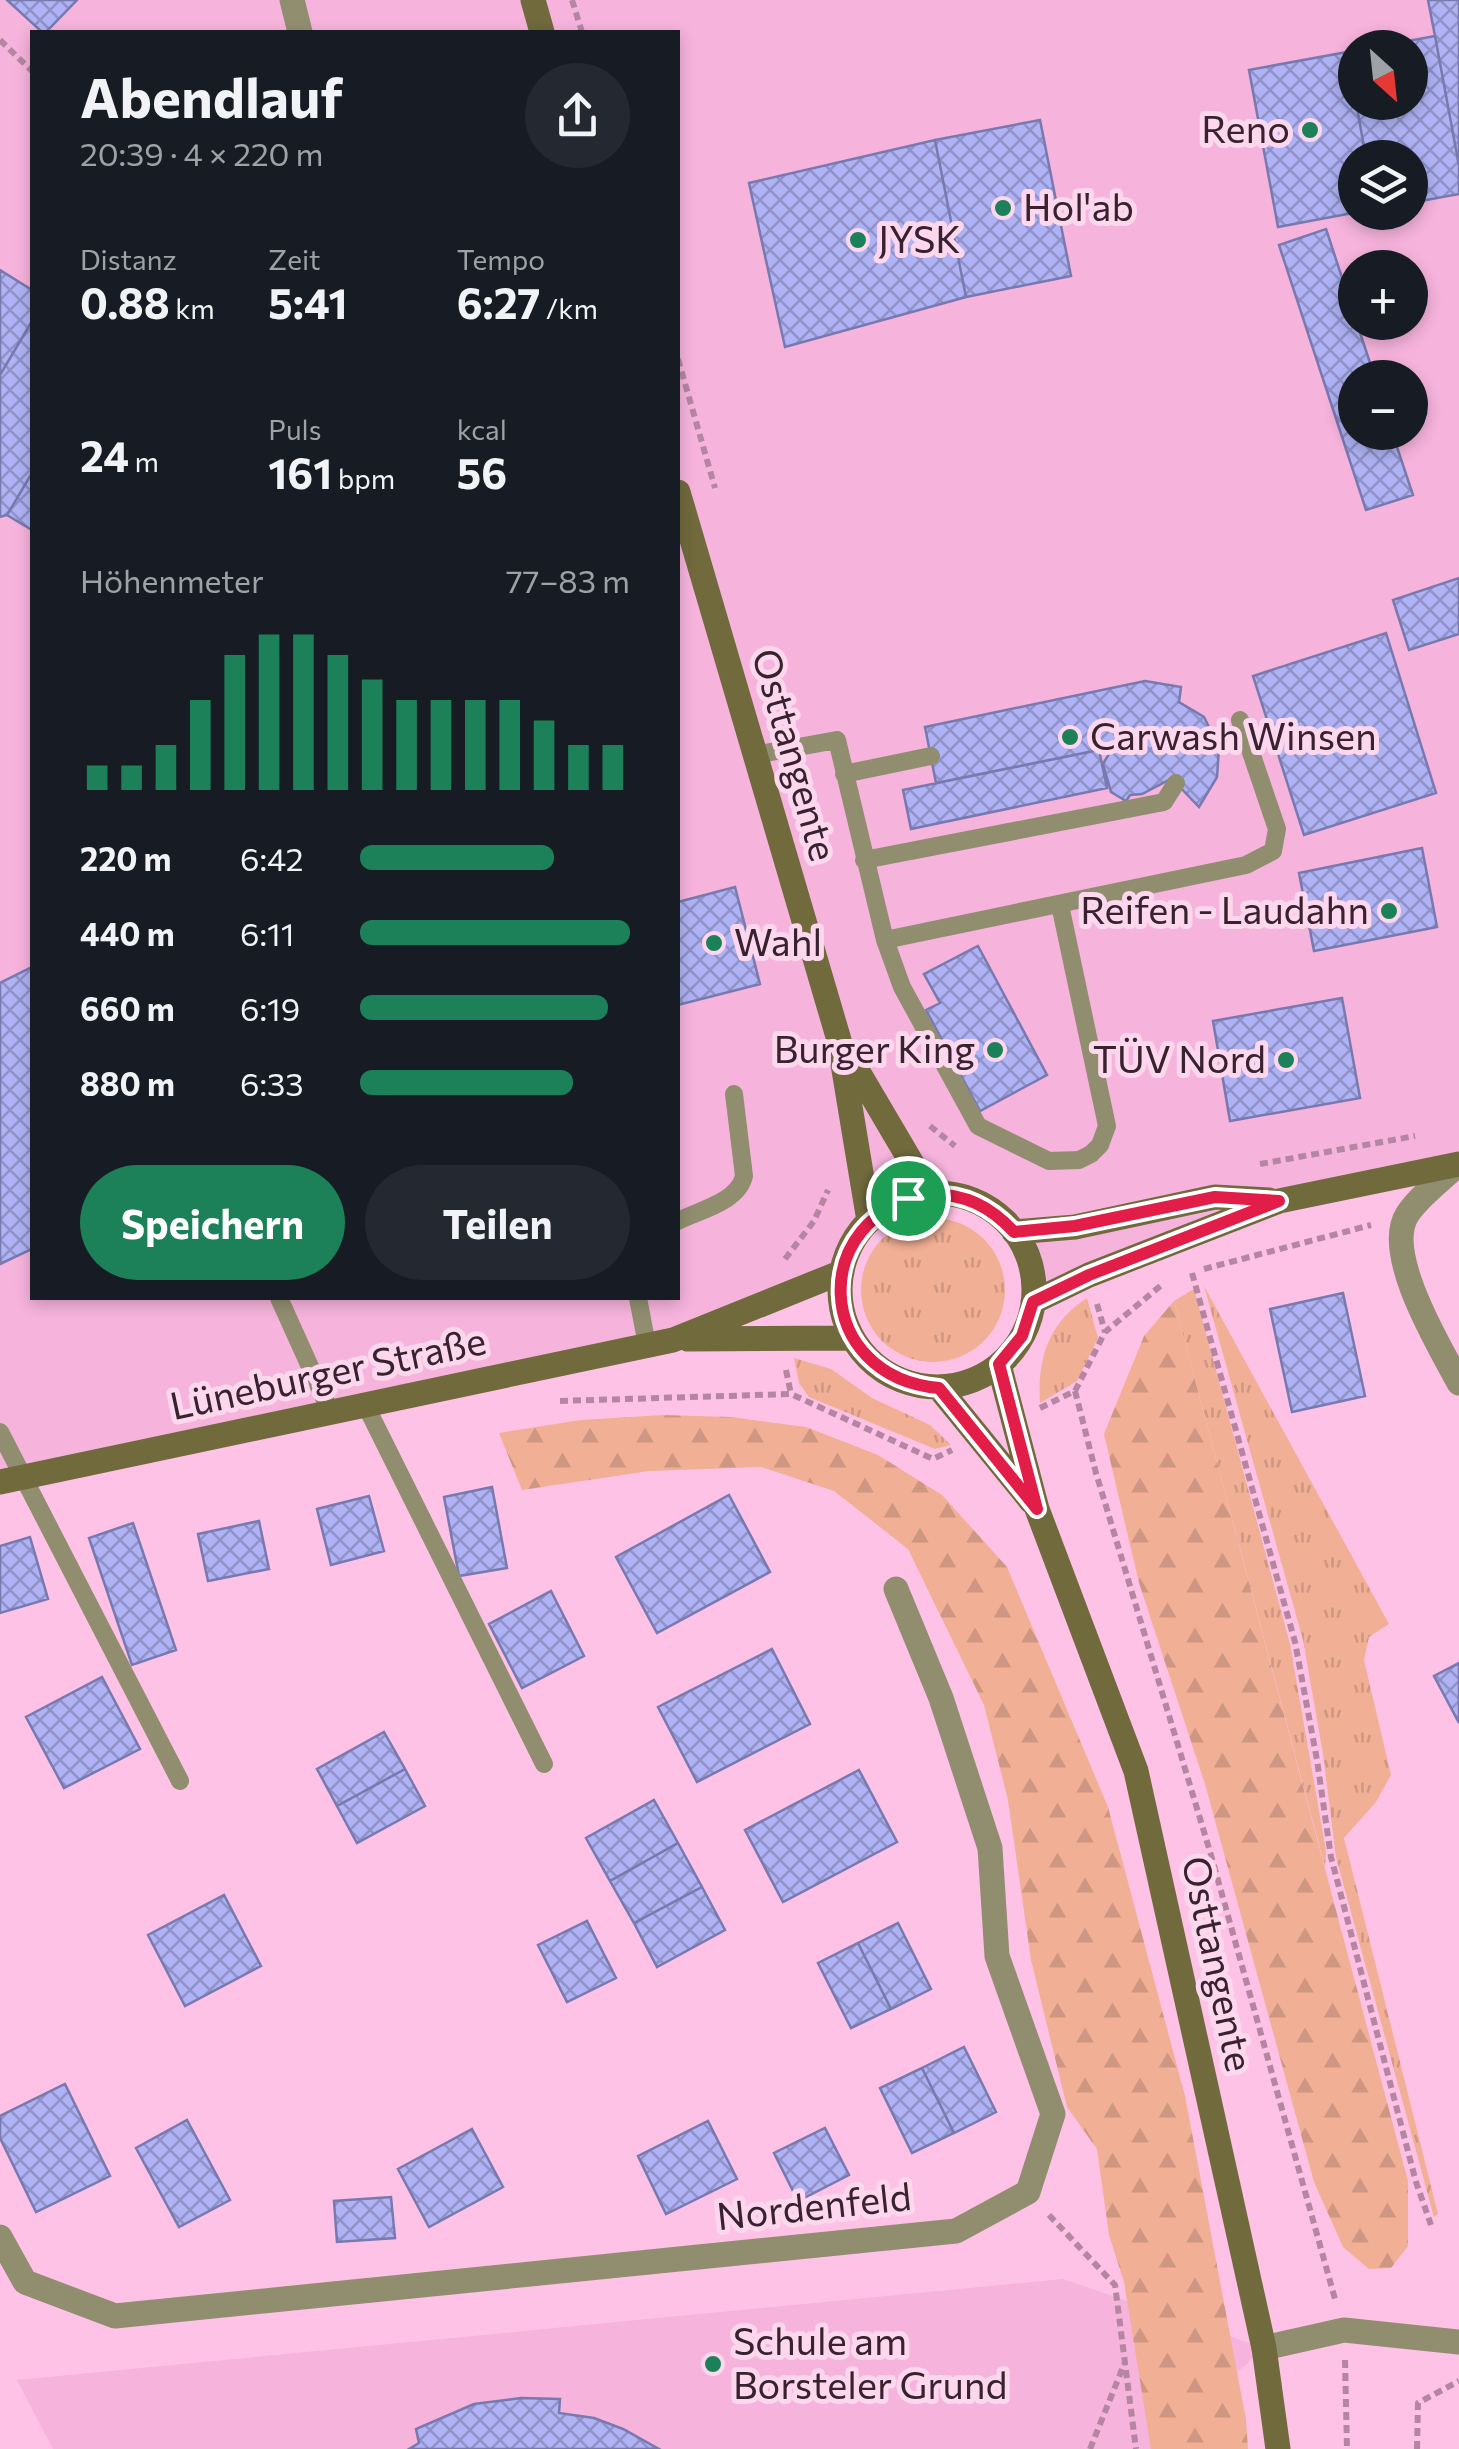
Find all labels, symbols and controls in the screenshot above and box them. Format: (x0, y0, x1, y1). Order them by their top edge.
north arrow (1338, 30, 1428, 120)
map controls (1338, 30, 1428, 450)
text: Abendlauf (80, 62, 343, 129)
button: share (525, 63, 630, 168)
place label: Reno (1201, 104, 1290, 151)
marker: Reno (1299, 119, 1321, 141)
text: 20:39 · 4 × 220 m (80, 133, 323, 173)
button: layers (1338, 140, 1428, 230)
place label: Hol'ab (1023, 182, 1134, 229)
marker: Hol'ab (992, 197, 1014, 219)
place label: JYSK (878, 214, 961, 261)
marker: JYSK (847, 229, 869, 251)
text: Distanz (80, 242, 177, 276)
text: Zeit (268, 242, 321, 276)
text: Tempo (457, 242, 545, 276)
button: + (1338, 250, 1428, 340)
text: 0.88 (80, 276, 170, 328)
text: 5:41 (268, 276, 347, 328)
text: 6:27 (457, 276, 540, 328)
text: km (170, 291, 215, 325)
text: /km (540, 291, 598, 325)
button: − (1338, 360, 1428, 450)
text: Puls (268, 412, 321, 446)
text: kcal (457, 412, 507, 446)
text: 24 (80, 429, 129, 481)
text: m (129, 444, 159, 478)
text: 161 (268, 446, 332, 498)
text: 56 (457, 446, 507, 498)
text: bpm (332, 461, 395, 495)
text: Höhenmeter (80, 560, 264, 600)
text: 77–83 m (506, 560, 630, 600)
street label: Osttangente (744, 643, 849, 866)
place label: Carwash Winsen (1090, 711, 1377, 758)
marker: Carwash Winsen (1059, 726, 1081, 748)
text: 220 m (80, 838, 172, 878)
text: 6:42 (240, 838, 303, 878)
place label: Reifen - Laudahn (1080, 885, 1369, 932)
marker: Reifen - Laudahn (1378, 900, 1400, 922)
text: 440 m (80, 913, 175, 953)
text: 6:11 (240, 913, 294, 953)
place label: Wahl (734, 917, 822, 964)
marker: Wahl (703, 932, 725, 954)
text: 660 m (80, 988, 175, 1028)
text: 6:19 (240, 988, 300, 1028)
place label: Burger King (774, 1024, 975, 1071)
place label: TÜV Nord (1093, 1034, 1266, 1081)
marker: Burger King (984, 1039, 1006, 1061)
marker: TÜV Nord (1275, 1049, 1297, 1071)
text: 880 m (80, 1063, 175, 1103)
text: 6:33 (240, 1063, 303, 1103)
pin (866, 1156, 951, 1241)
button: Speichern (80, 1165, 345, 1280)
button: Teilen (365, 1165, 630, 1280)
icon: arrive (881, 1171, 936, 1226)
street label: Lüneburger Straße (165, 1315, 490, 1428)
street label: Osttangente (1174, 1852, 1265, 2075)
street label: Nordenfeld (714, 2171, 913, 2238)
place label: Schule am Borsteler Grund (733, 2316, 1007, 2407)
marker: Schule am Borsteler Grund (702, 2353, 724, 2375)

